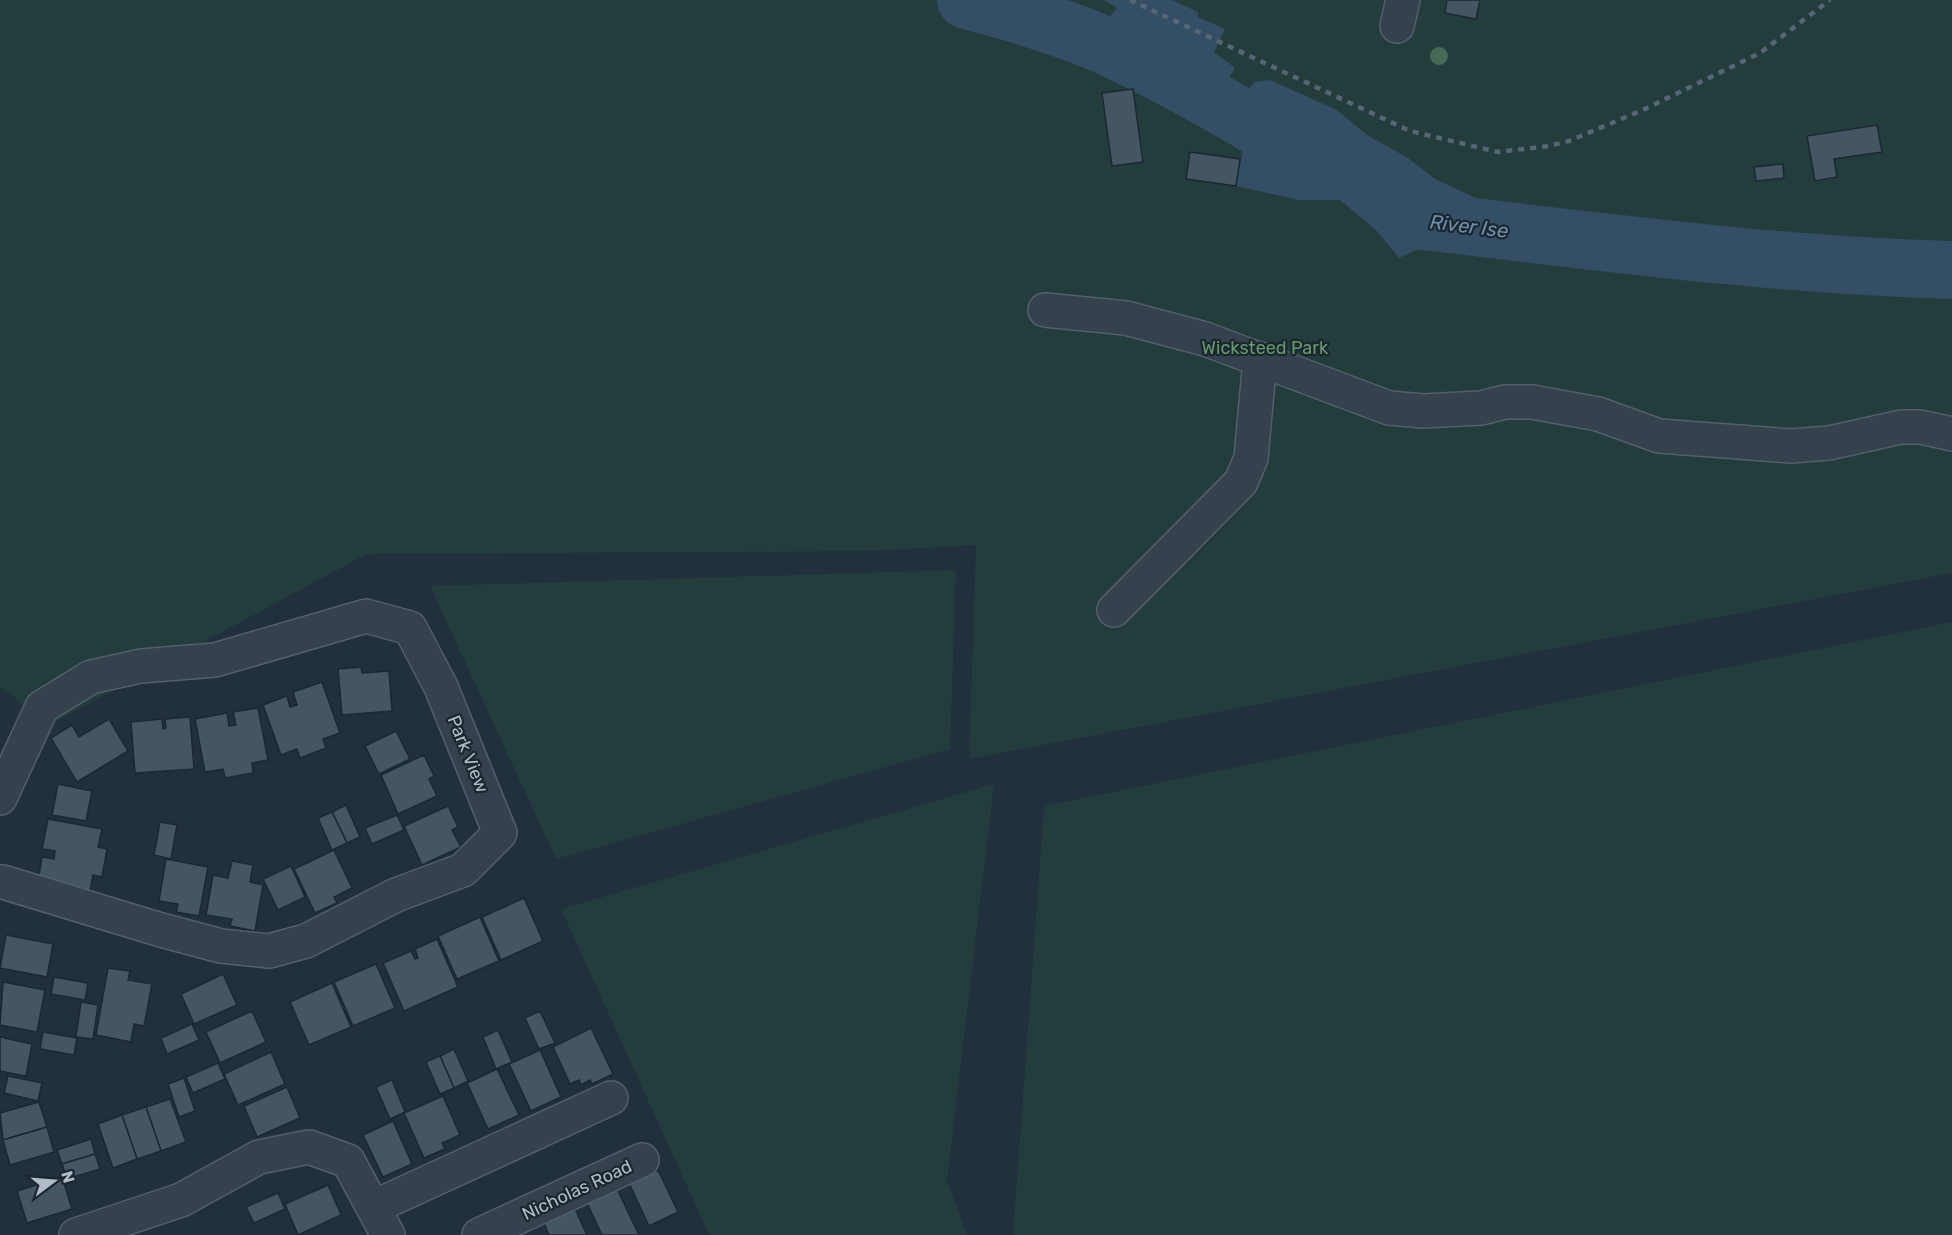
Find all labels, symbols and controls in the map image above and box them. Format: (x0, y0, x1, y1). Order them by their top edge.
water label: River Ise (1428, 209, 1510, 243)
park label: Wicksteed Park (1202, 337, 1329, 359)
street label: Park View (443, 712, 493, 796)
north arrow (24, 1151, 84, 1211)
street label: Nicholas Road (519, 1155, 635, 1225)
text: N (57, 1169, 79, 1185)

